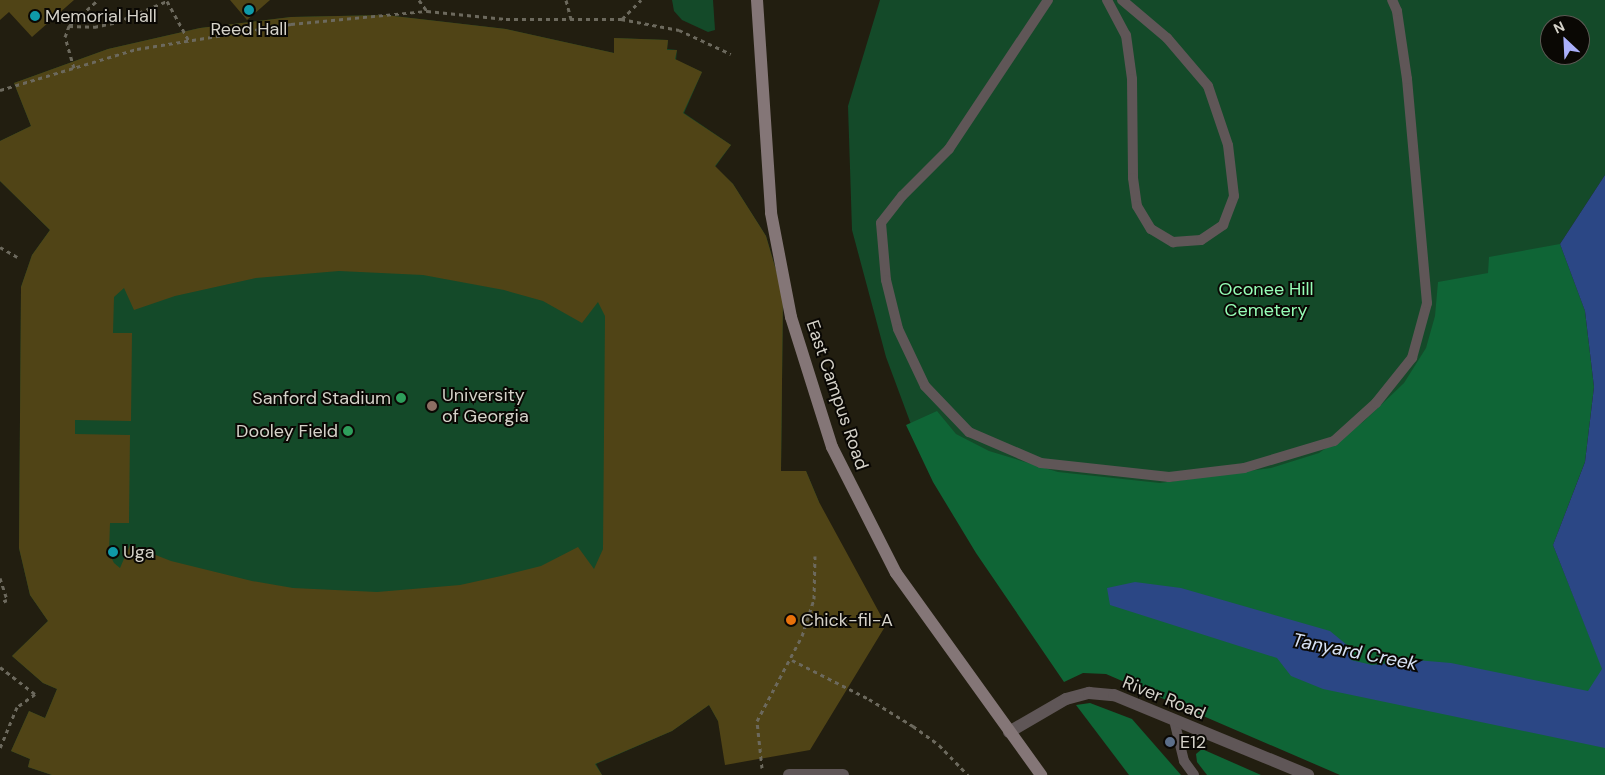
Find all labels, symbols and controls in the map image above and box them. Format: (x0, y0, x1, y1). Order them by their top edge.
marker: Reed Hall (243, 4, 255, 16)
place label: Memorial Hall (45, 5, 157, 27)
marker: Memorial Hall (29, 10, 41, 22)
north arrow (1540, 15, 1590, 65)
text: N (1551, 17, 1568, 38)
place label: Reed Hall (211, 18, 287, 40)
park label: Oconee Hill Cemetery (1218, 279, 1314, 322)
street label: East Campus Road (801, 318, 873, 472)
place label: University of Georgia (442, 385, 529, 428)
place label: Sanford Stadium (252, 387, 391, 409)
marker: Sanford Stadium (395, 392, 407, 404)
marker: University of Georgia (426, 400, 438, 412)
place label: Dooley Field (236, 420, 338, 442)
marker: Dooley Field (342, 425, 354, 437)
place label: Uga (123, 541, 155, 563)
marker: Uga (107, 546, 119, 558)
place label: Chick-fil-A (801, 609, 893, 631)
marker: Chick-fil-A (785, 614, 797, 626)
water label: Tanyard Creek (1291, 629, 1419, 675)
street label: River Road (1119, 672, 1209, 724)
place label: E12 (1180, 731, 1206, 753)
marker: E12 (1164, 736, 1176, 748)

